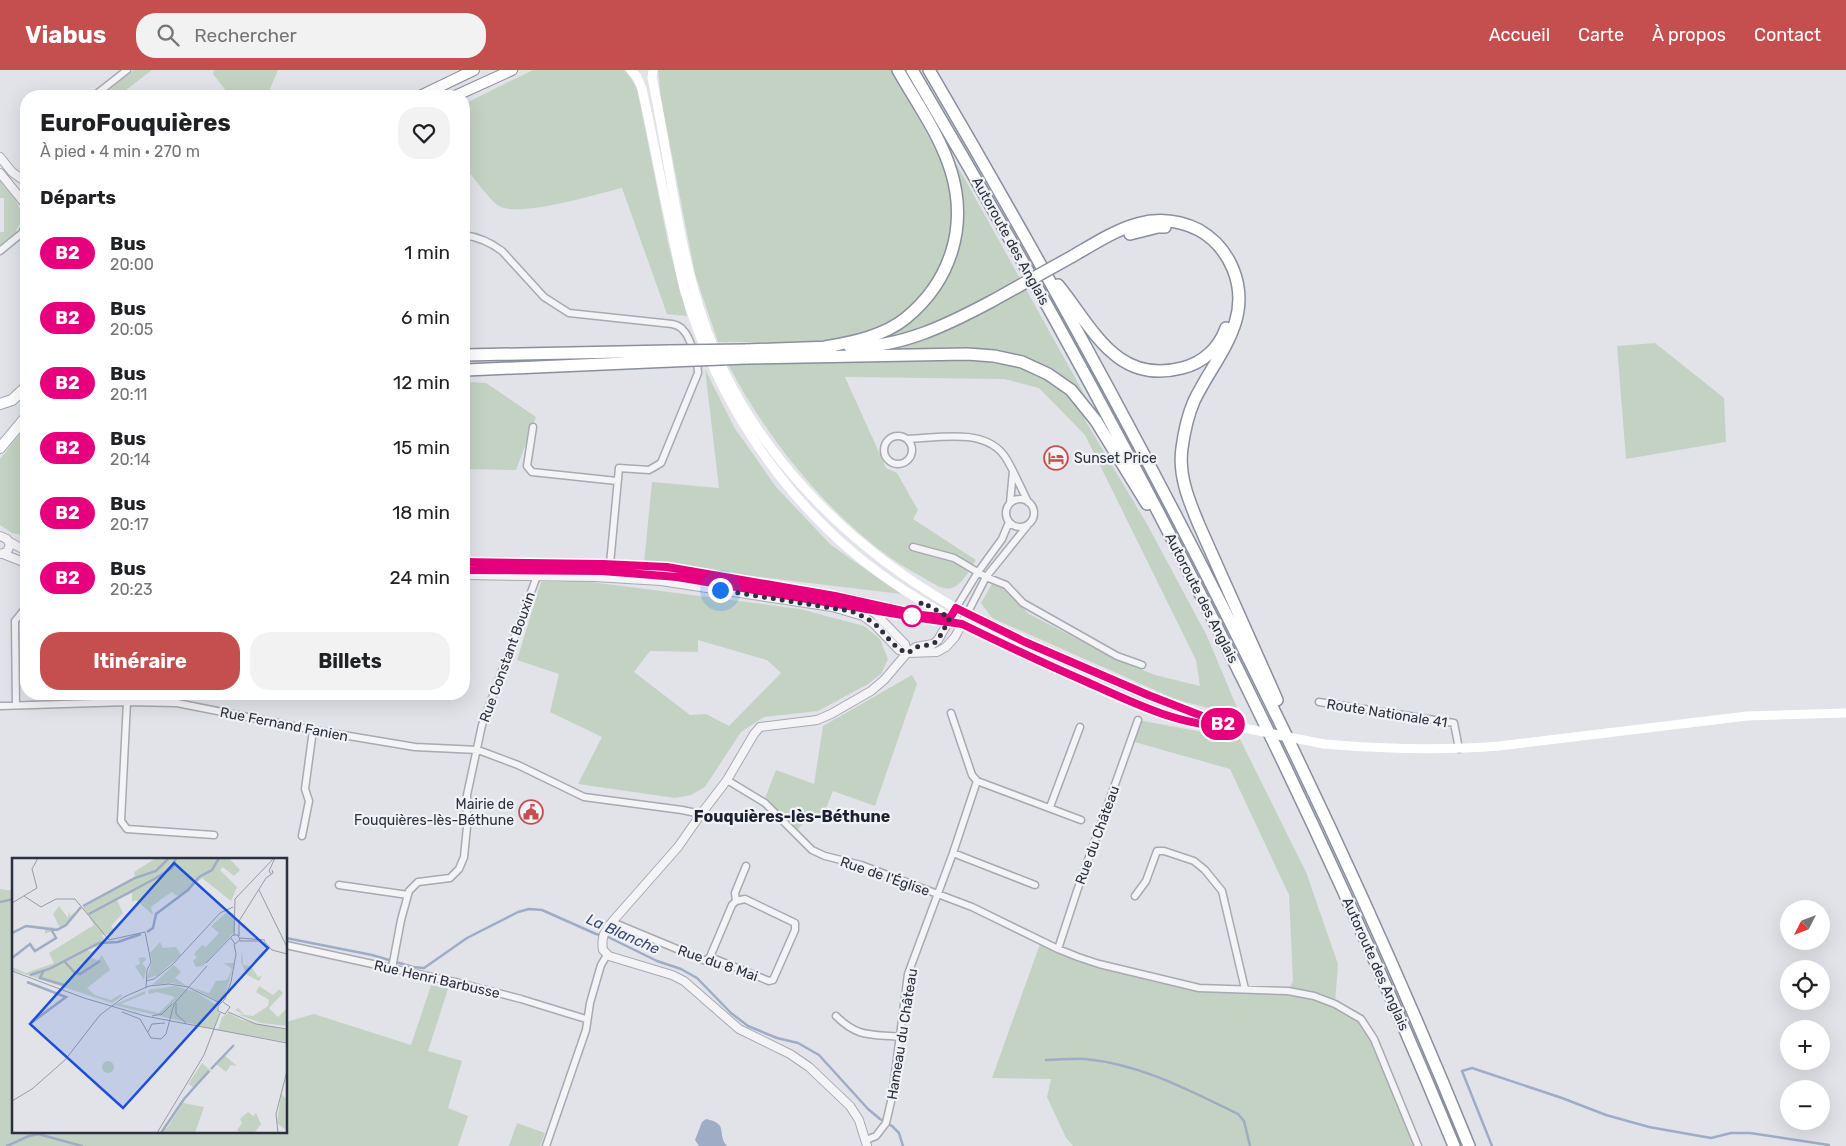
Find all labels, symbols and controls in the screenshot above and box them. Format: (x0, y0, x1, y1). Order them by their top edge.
search box (136, 13, 486, 58)
text: Viabus (25, 21, 106, 49)
icon: search (154, 21, 182, 49)
text: Rechercher (194, 24, 297, 47)
text: Accueil (1489, 24, 1550, 46)
text: Carte (1578, 24, 1624, 46)
text: À propos (1652, 24, 1726, 46)
text: Contact (1754, 24, 1821, 46)
button: heart (398, 107, 450, 159)
text: EuroFouquières (40, 109, 231, 137)
text: À pied · 4 min · 270 m (40, 142, 200, 161)
street label: Autoroute des Anglais (968, 174, 1053, 308)
text: Départs (40, 186, 116, 209)
text: Bus (110, 232, 146, 255)
text: 1 min (404, 241, 450, 264)
text: B2 (55, 242, 80, 264)
text: 20:00 (110, 255, 154, 274)
text: Bus (110, 297, 146, 320)
text: 6 min (401, 306, 450, 329)
text: B2 (55, 307, 80, 329)
text: 20:05 (110, 320, 153, 339)
text: Bus (110, 362, 146, 385)
text: 12 min (393, 371, 450, 394)
text: B2 (55, 372, 80, 394)
text: 20:11 (110, 385, 147, 404)
text: Bus (110, 427, 146, 450)
text: 15 min (393, 436, 450, 459)
text: B2 (55, 437, 80, 459)
hotel icon: Sunset Price (1043, 445, 1069, 471)
text: 20:14 (110, 450, 150, 469)
place label: Sunset Price (1074, 450, 1157, 467)
text: Bus (110, 492, 146, 515)
text: 18 min (392, 501, 450, 524)
text: B2 (55, 502, 80, 524)
text: 20:17 (110, 515, 149, 534)
street label: Autoroute des Anglais (1161, 530, 1242, 666)
text: Bus (110, 557, 146, 580)
text: 24 min (390, 566, 450, 589)
text: B2 (55, 567, 80, 589)
your location (708, 578, 733, 603)
text: 20:23 (110, 580, 153, 599)
street label: Rue Constant Bouxin (476, 590, 539, 725)
unlabelled marker (901, 605, 923, 627)
button: Itinéraire (40, 632, 240, 690)
button: Billets (250, 632, 450, 690)
street label: Route Nationale 41 (1325, 696, 1448, 731)
street label: Rue Fernand Fanien (218, 704, 349, 745)
line badge: B2 (1200, 708, 1246, 740)
text: B2 (1211, 713, 1235, 735)
street label: Rue du Château (1072, 783, 1123, 887)
place label: Mairie de Fouquières-lès-Béthune (354, 796, 514, 829)
public building icon: Mairie de Fouquières-lès-Béthune (518, 799, 544, 825)
district label: Fouquières-lès-Béthune (694, 807, 890, 826)
street label: Rue de l'Église (838, 852, 932, 900)
inset map (12, 858, 288, 1134)
street label: Autoroute des Anglais (1339, 895, 1413, 1033)
north arrow (1780, 900, 1830, 950)
map controls (1780, 900, 1830, 1130)
water label: La Blanche (584, 910, 663, 958)
street label: Rue du 8 Mai (676, 942, 760, 985)
street label: Rue Henri Barbusse (372, 957, 502, 1002)
button: locate (1780, 960, 1830, 1010)
street label: Hameau du Château (884, 967, 921, 1101)
button: + (1780, 1020, 1830, 1070)
button: − (1780, 1080, 1830, 1130)

